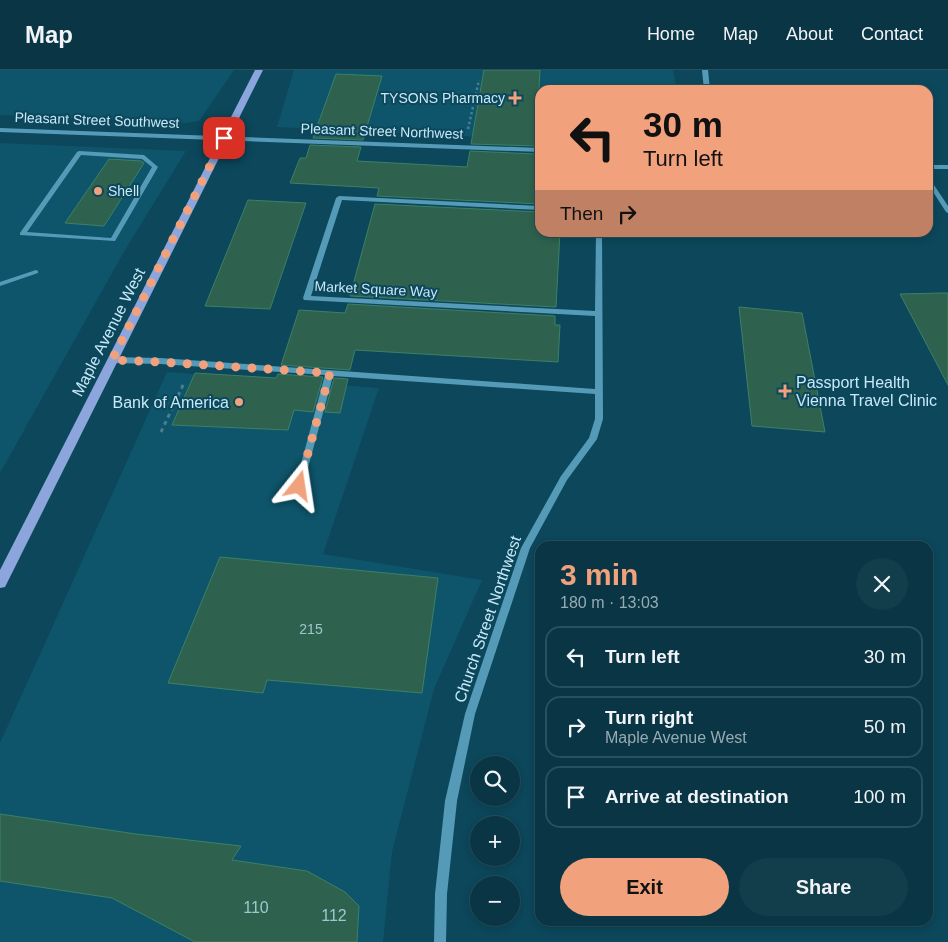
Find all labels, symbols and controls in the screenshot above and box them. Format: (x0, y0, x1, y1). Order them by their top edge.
text: Map (25, 21, 73, 48)
text: Home (647, 24, 695, 44)
text: Map (723, 24, 758, 44)
text: About (786, 24, 833, 44)
text: Contact (861, 24, 923, 44)
place label: TYSONS Pharmacy (381, 90, 505, 106)
marker: TYSONS Pharmacy (509, 92, 521, 104)
icon: left (560, 105, 625, 170)
text: 30 m (643, 105, 723, 144)
street label: Pleasant Street Southwest (14, 109, 180, 131)
pin (203, 117, 245, 159)
street label: Pleasant Street Northwest (300, 120, 464, 142)
icon: arrive (210, 124, 238, 152)
text: Turn left (643, 146, 723, 171)
place label: Shell (108, 183, 139, 199)
marker: Shell (92, 185, 104, 197)
icon: right (613, 200, 641, 228)
text: Then (560, 203, 603, 224)
street label: Maple Avenue West (69, 265, 148, 399)
street label: Market Square Way (314, 278, 438, 300)
place label: Passport Health Vienna Travel Clinic (796, 374, 937, 409)
marker: Passport Health Vienna Travel Clinic (778, 384, 792, 398)
place label: Bank of America (113, 394, 229, 411)
marker: Bank of America (233, 396, 245, 408)
position arrow (272, 459, 324, 511)
street label: Church Street Northwest (451, 533, 524, 705)
text: 3 min (560, 558, 638, 591)
button: close (856, 558, 908, 610)
text: 180 m · 13:03 (560, 594, 659, 611)
house number: 215 (299, 621, 323, 637)
icon: left (562, 643, 590, 671)
text: Turn left (605, 646, 680, 667)
text: 30 m (864, 646, 906, 667)
text: Turn right (605, 707, 693, 728)
icon: right (562, 713, 590, 741)
text: 50 m (864, 716, 906, 737)
text: Maple Avenue West (605, 729, 747, 746)
map controls (470, 756, 520, 926)
button: search (470, 756, 520, 806)
icon: arrive (562, 783, 590, 811)
text: Arrive at destination (605, 786, 789, 807)
text: 100 m (853, 786, 906, 807)
button: + (470, 816, 520, 866)
button: Exit (560, 858, 729, 916)
button: Share (739, 858, 908, 916)
button: − (470, 876, 520, 926)
house number: 110 (243, 899, 269, 916)
house number: 112 (321, 907, 347, 924)

